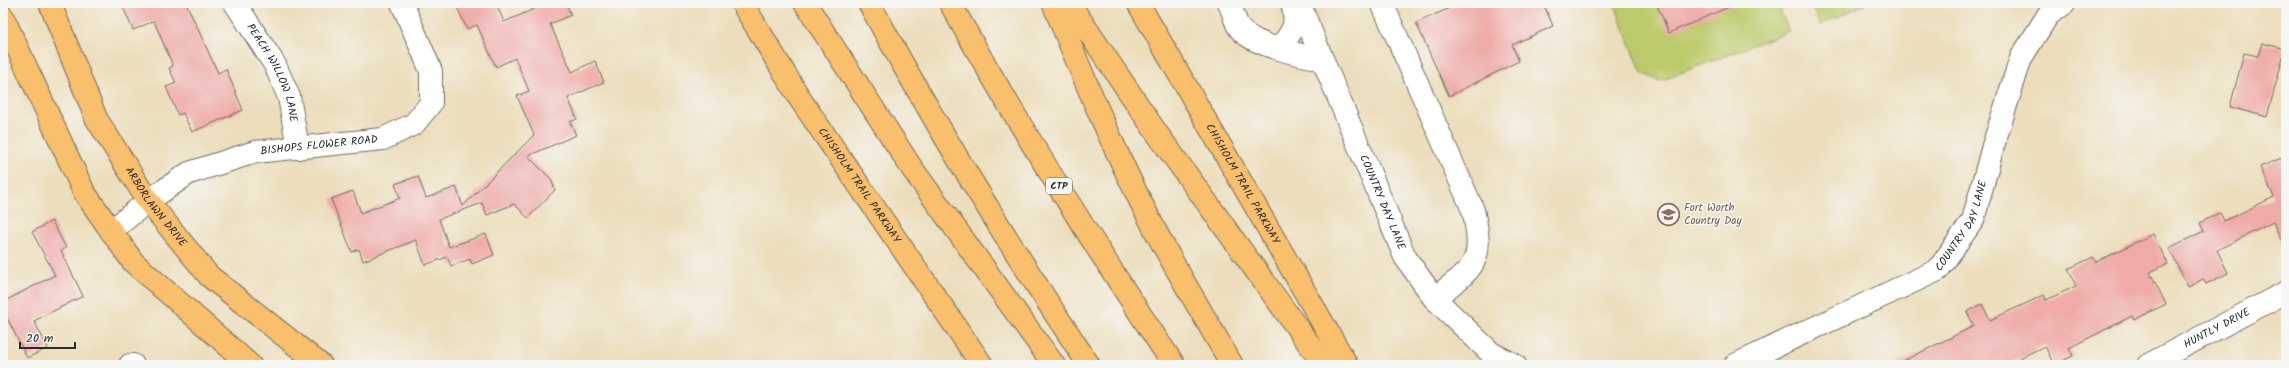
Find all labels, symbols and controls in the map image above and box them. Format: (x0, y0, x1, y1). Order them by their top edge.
street label: PEACH WILLOW LANE (242, 20, 302, 124)
street label: CHISHOLM TRAIL PARKWAY (1201, 120, 1285, 248)
street label: CHISHOLM TRAIL PARKWAY (813, 124, 906, 248)
street label: BISHOPS FLOWER ROAD (259, 131, 379, 160)
street label: COUNTRY DAY LANE (1354, 152, 1410, 253)
street label: ARBORLAWN DRIVE (120, 163, 191, 251)
road number: CTP (1046, 178, 1072, 194)
street label: COUNTRY DAY LANE (1931, 178, 1992, 275)
place label: Fort Worth Country Day (1684, 199, 1742, 230)
school or university icon: Fort Worth Country Day (1655, 201, 1681, 227)
street label: HUNTLY DRIVE (2180, 303, 2254, 354)
scale bar (20, 324, 75, 350)
text: 20 m (26, 329, 54, 348)

